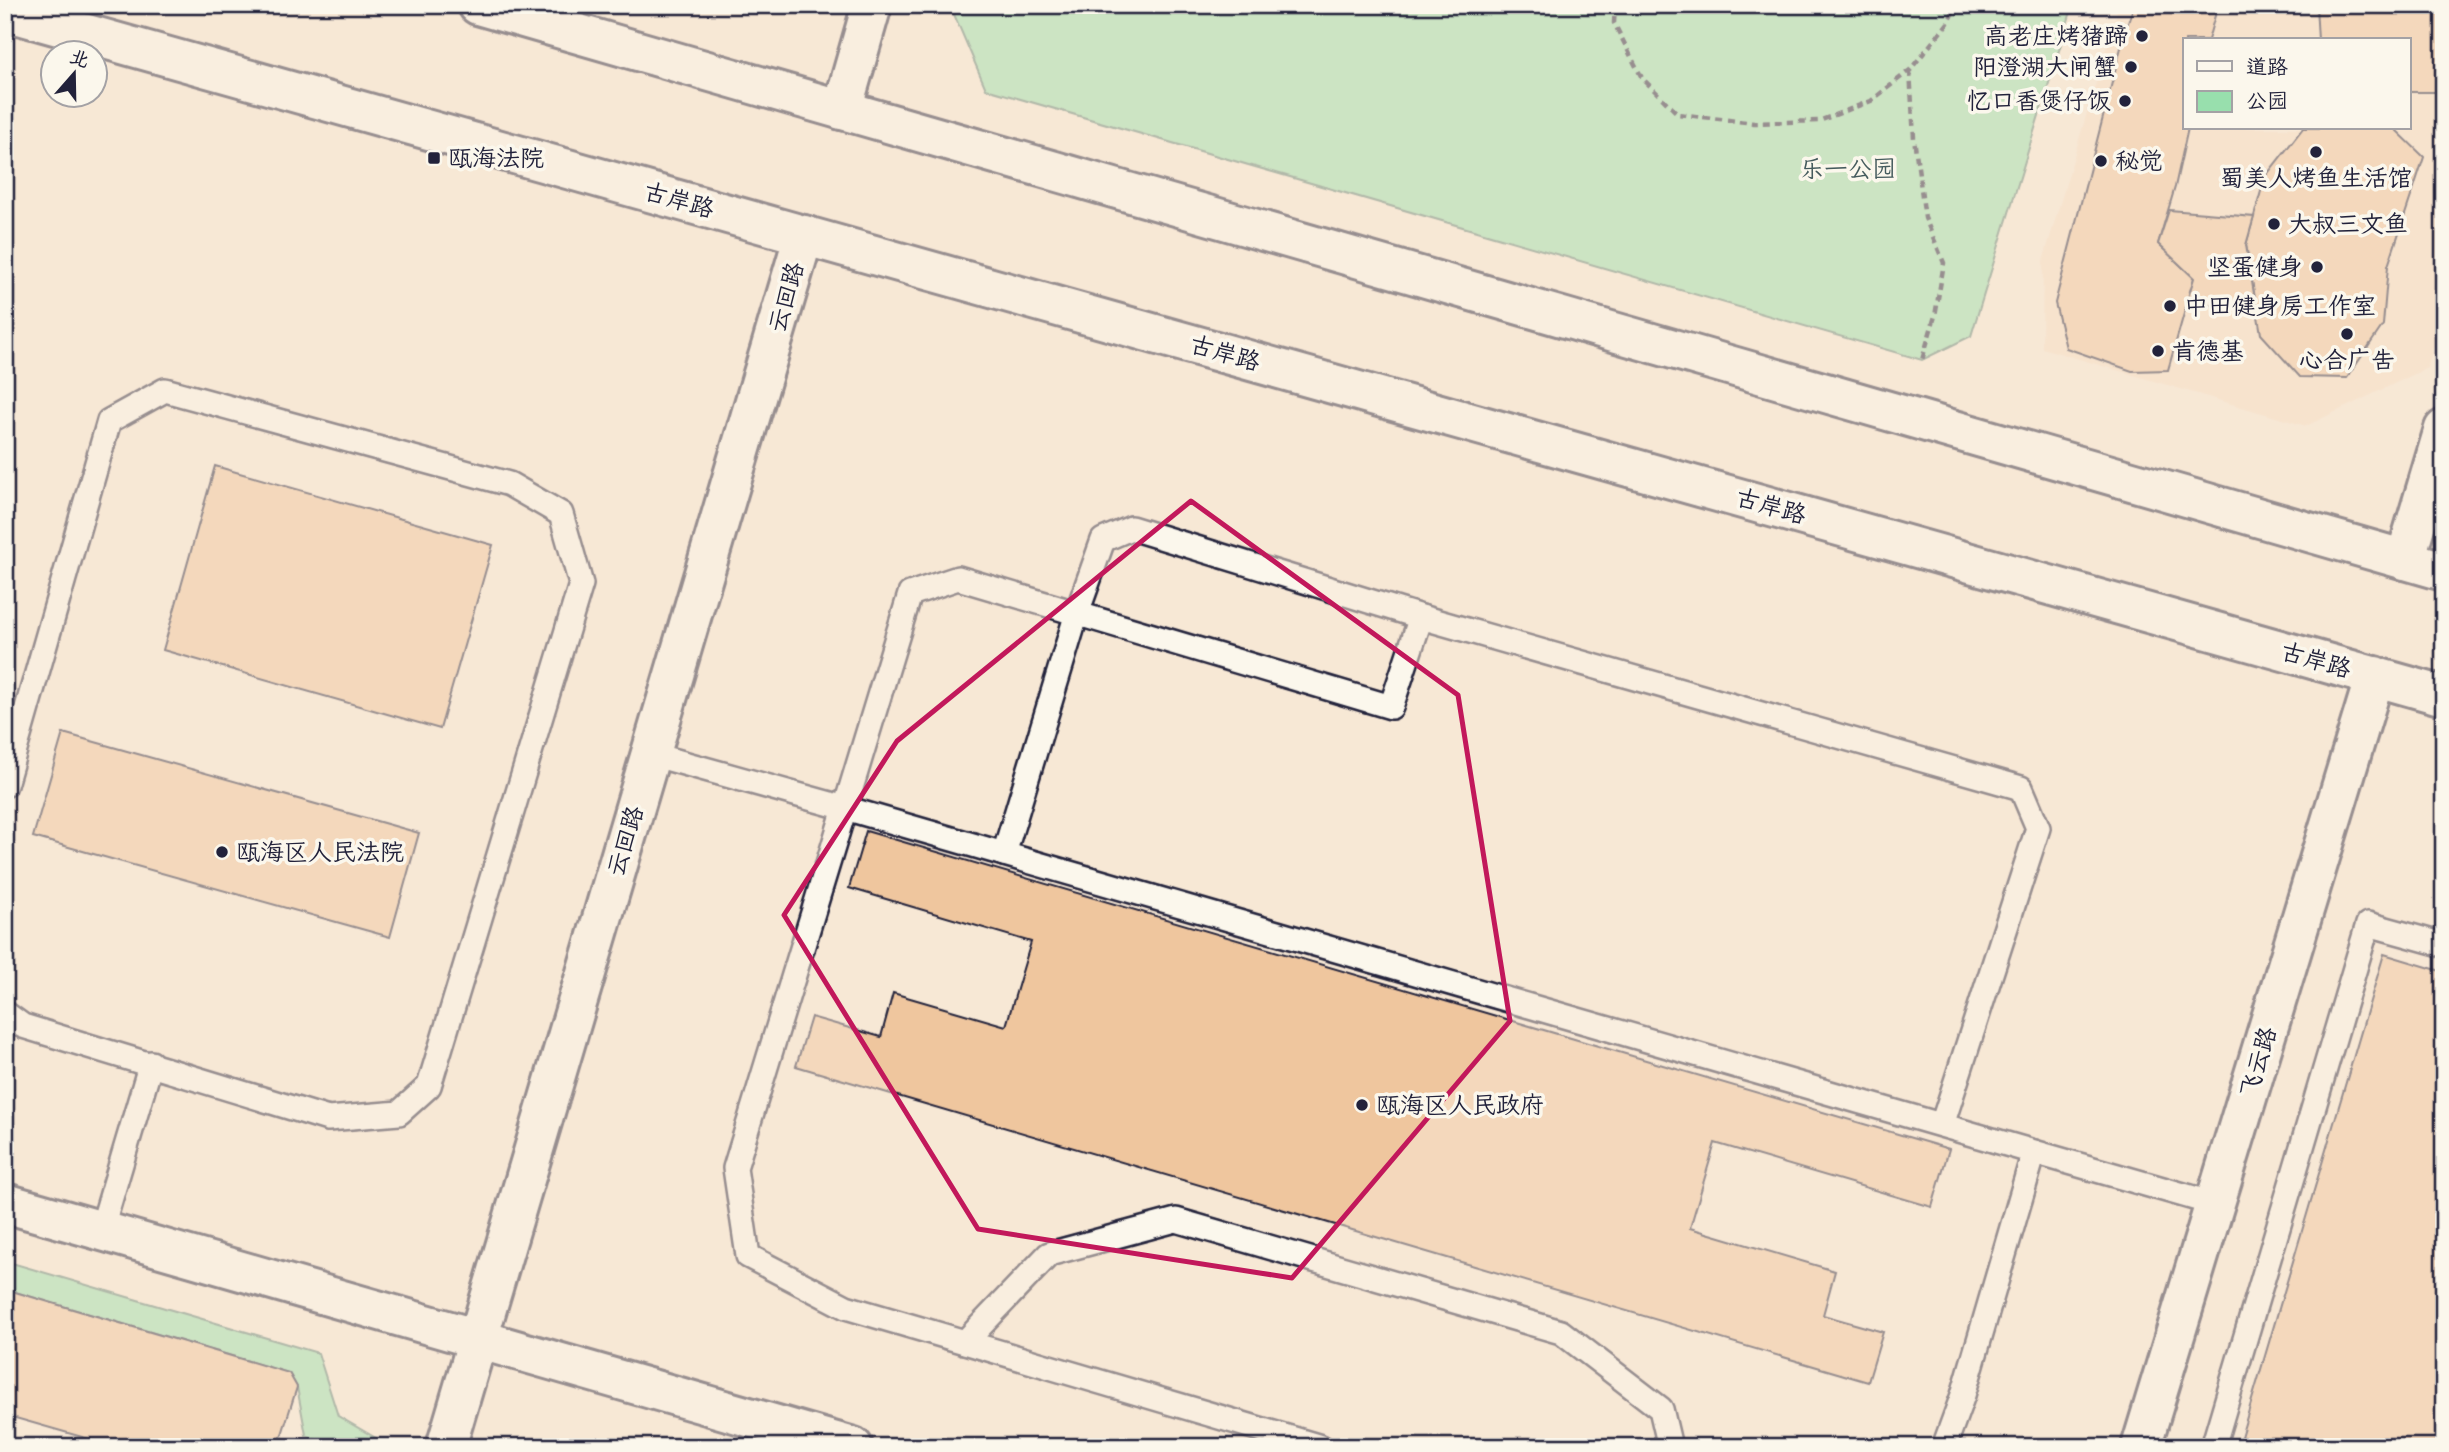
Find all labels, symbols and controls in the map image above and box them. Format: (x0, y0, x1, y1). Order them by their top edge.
place label: 高老庄烤猪蹄 (1984, 21, 2128, 56)
marker: 高老庄烤猪蹄 (2134, 28, 2150, 44)
north arrow (38, 38, 108, 108)
legend (2183, 38, 2410, 130)
text: 北 (65, 44, 93, 76)
place label: 阳澄湖大闸蟹 (1973, 52, 2117, 87)
text: 道路 (2246, 54, 2288, 84)
marker: 阳澄湖大闸蟹 (2123, 59, 2139, 75)
place label: 忆口香煲仔饭 (1967, 86, 2111, 121)
text: 公园 (2246, 88, 2288, 118)
marker: 忆口香煲仔饭 (2117, 93, 2133, 109)
place label: 瓯海法院 (448, 143, 544, 178)
marker: 蜀美人烤鱼生活馆 (2308, 144, 2324, 160)
place label: 秘觉 (2115, 146, 2163, 181)
marker: 瓯海法院 (426, 150, 442, 166)
marker: 秘觉 (2093, 153, 2109, 169)
park label: 乐一公园 (1800, 154, 1896, 189)
place label: 蜀美人烤鱼生活馆 (2220, 163, 2412, 198)
street label: 古岸路 (639, 176, 718, 229)
place label: 大叔三文鱼 (2288, 209, 2408, 244)
marker: 大叔三文鱼 (2266, 216, 2282, 232)
place label: 坚蛋健身 (2207, 252, 2303, 287)
street label: 云回路 (762, 258, 815, 337)
marker: 坚蛋健身 (2309, 259, 2325, 275)
place label: 中田健身房工作室 (2184, 291, 2376, 326)
marker: 中田健身房工作室 (2162, 298, 2178, 314)
marker: 心合广告 (2339, 326, 2355, 342)
street label: 古岸路 (1185, 329, 1264, 382)
place label: 肯德基 (2172, 336, 2244, 371)
marker: 肯德基 (2150, 343, 2166, 359)
place label: 心合广告 (2299, 345, 2395, 380)
street label: 古岸路 (1731, 482, 1810, 535)
street label: 古岸路 (2276, 636, 2355, 689)
street label: 云回路 (600, 802, 655, 881)
place label: 瓯海区人民法院 (236, 837, 404, 872)
marker: 瓯海区人民法院 (214, 844, 230, 860)
street label: 飞云路 (2233, 1023, 2288, 1102)
place label: 瓯海区人民政府 (1376, 1090, 1544, 1125)
marker: 瓯海区人民政府 (1354, 1097, 1370, 1113)

